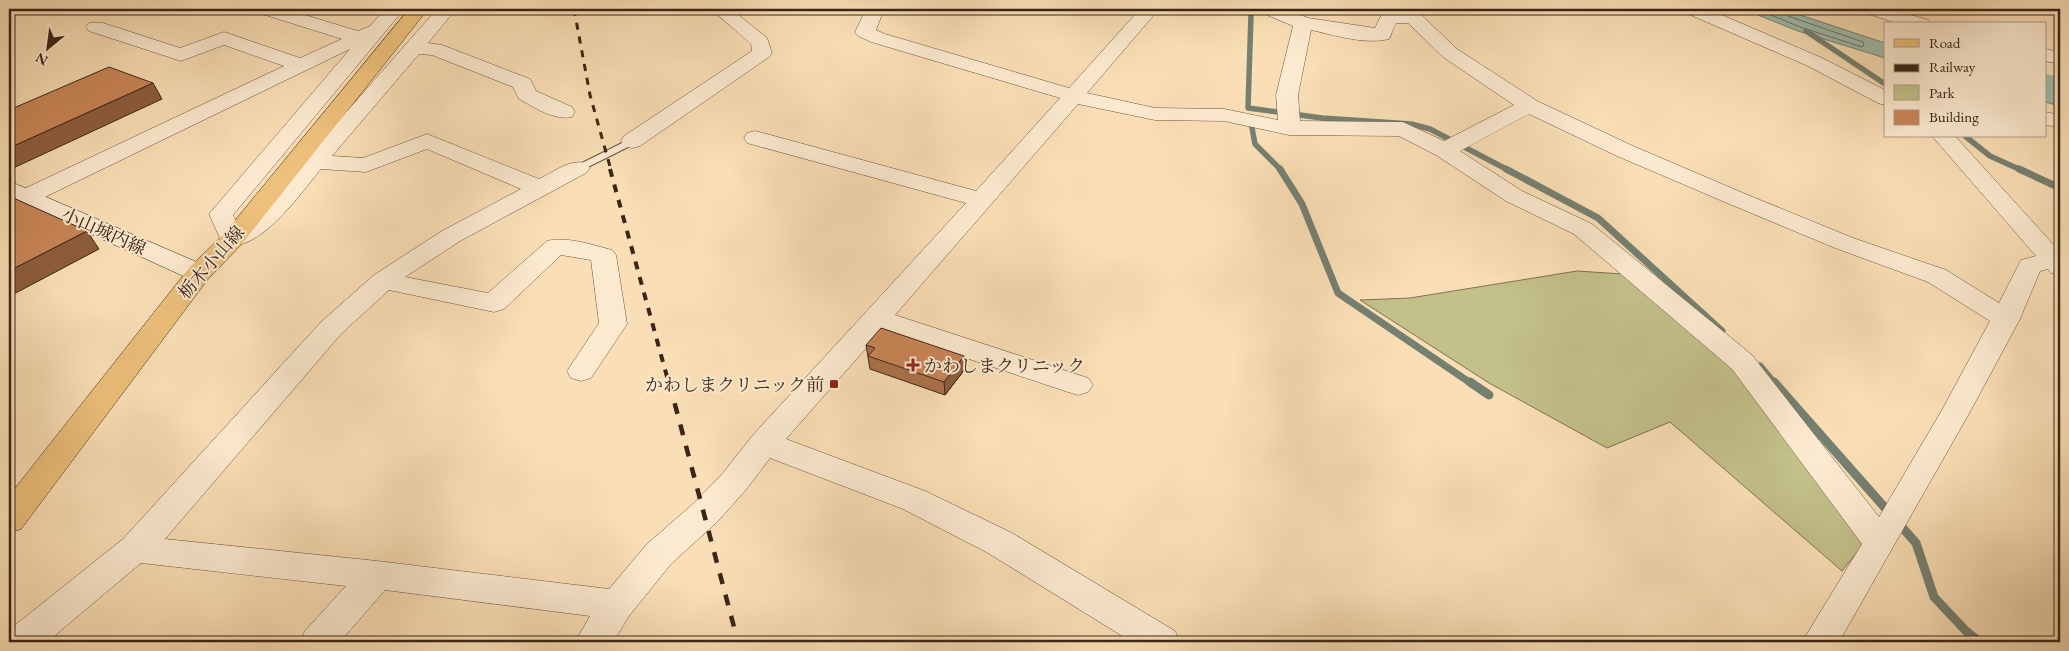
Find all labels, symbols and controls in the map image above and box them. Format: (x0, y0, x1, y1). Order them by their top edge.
north arrow (22, 22, 72, 72)
legend (1884, 22, 2046, 138)
text: Road (1929, 33, 1961, 52)
text: N (32, 48, 51, 70)
text: Railway (1929, 57, 1976, 76)
text: Park (1929, 83, 1956, 102)
text: Building (1929, 107, 1979, 126)
street label: 小山城内線 (58, 202, 150, 260)
street label: 栃木小山線 (173, 220, 249, 304)
place label: かわしまクリニック (924, 354, 1085, 377)
marker: かわしまクリニック (906, 358, 920, 372)
place label: かわしまクリニック前 (645, 373, 824, 396)
marker: かわしまクリニック前 (828, 378, 840, 390)

